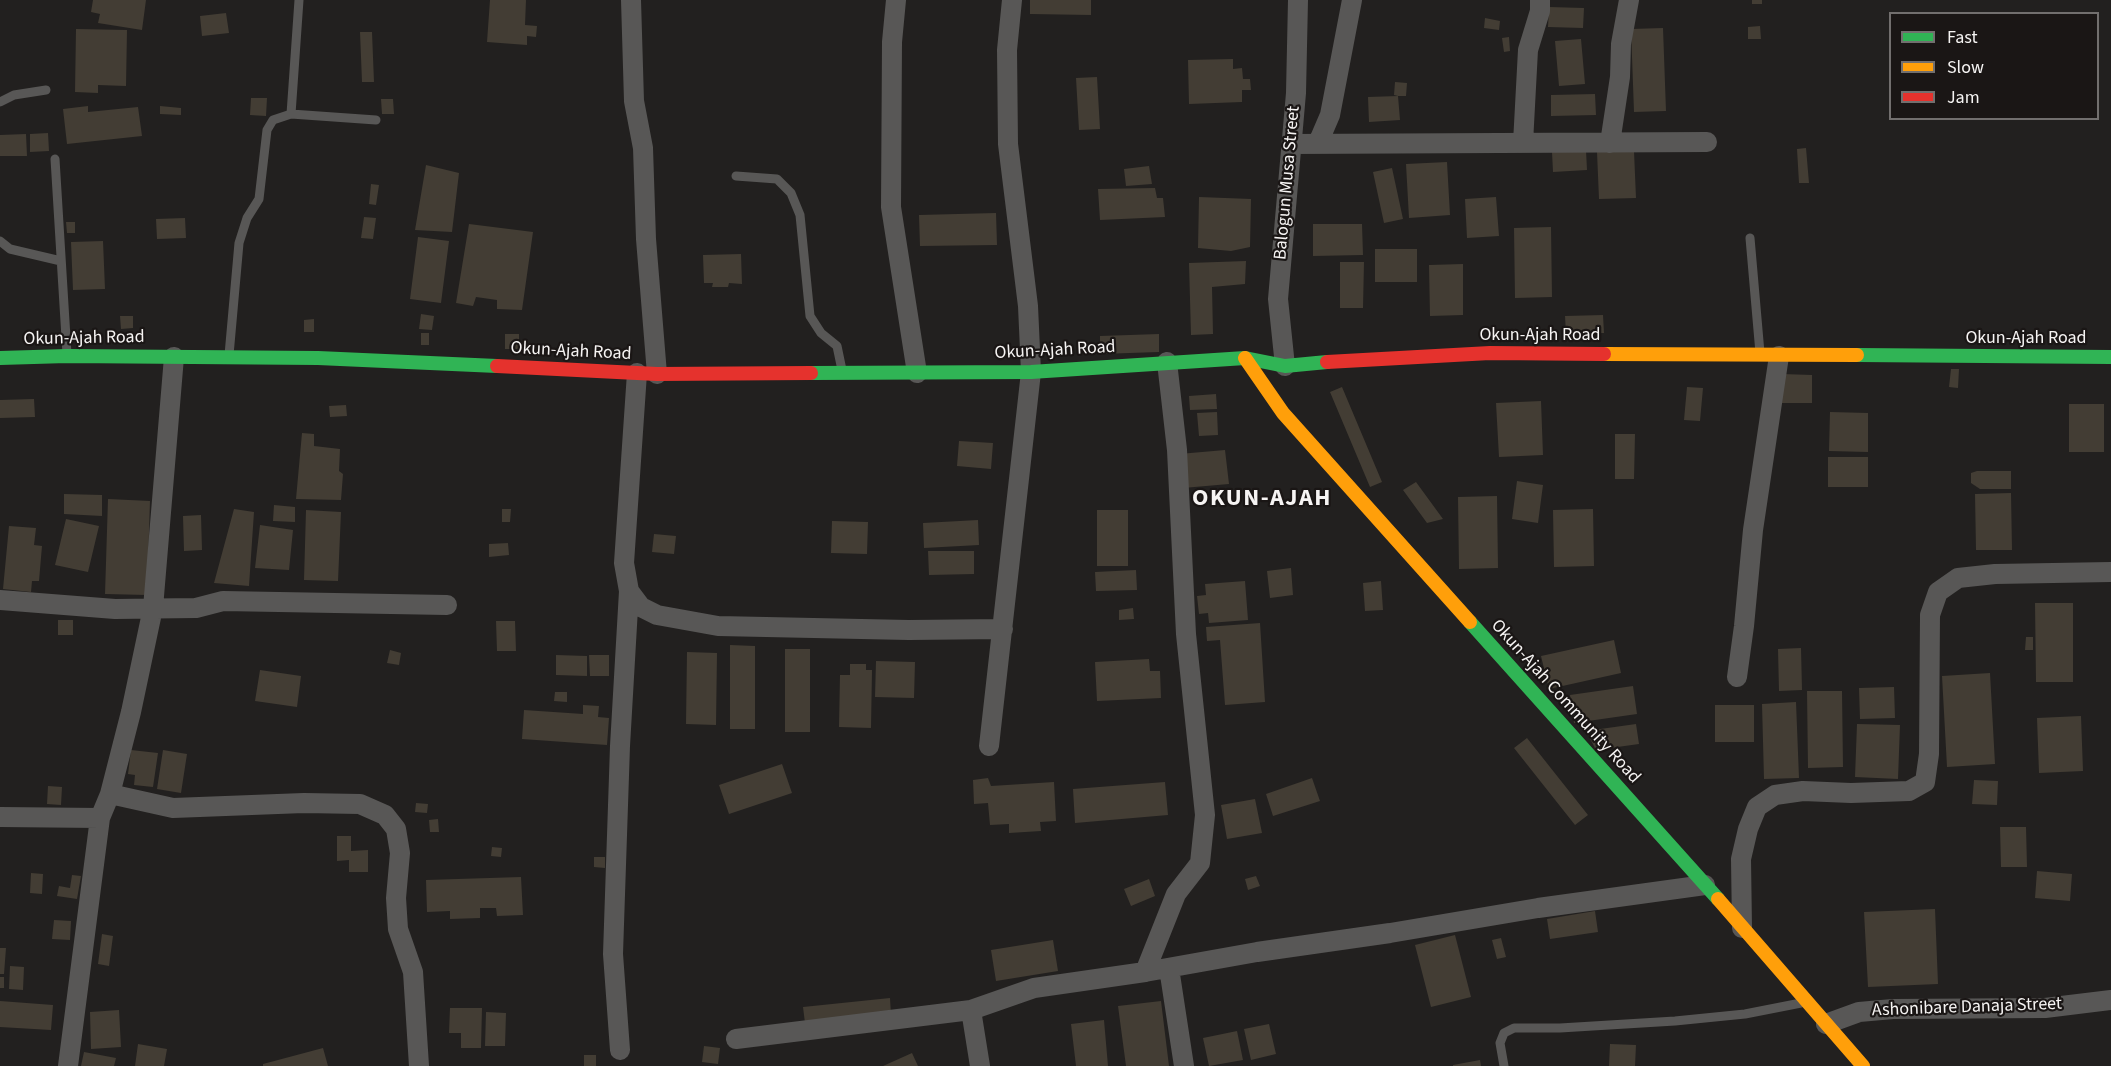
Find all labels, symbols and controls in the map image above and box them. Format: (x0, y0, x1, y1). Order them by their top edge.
legend (1889, 12, 2099, 120)
text: Fast (1947, 25, 1978, 50)
text: Slow (1947, 55, 1984, 80)
text: Jam (1947, 85, 1980, 110)
street label: Balogun Musa Street (1271, 105, 1305, 261)
street label: Okun-Ajah Road (1479, 325, 1601, 347)
street label: Okun-Ajah Road (23, 327, 145, 351)
street label: Okun-Ajah Road (1965, 328, 2087, 350)
street label: Okun-Ajah Road (994, 337, 1116, 365)
street label: Okun-Ajah Road (510, 338, 632, 366)
district label: OKUN-AJAH (1192, 486, 1332, 514)
street label: Okun-Ajah Community Road (1486, 616, 1644, 788)
street label: Ashonibare Danaja Street (1872, 994, 2062, 1022)

